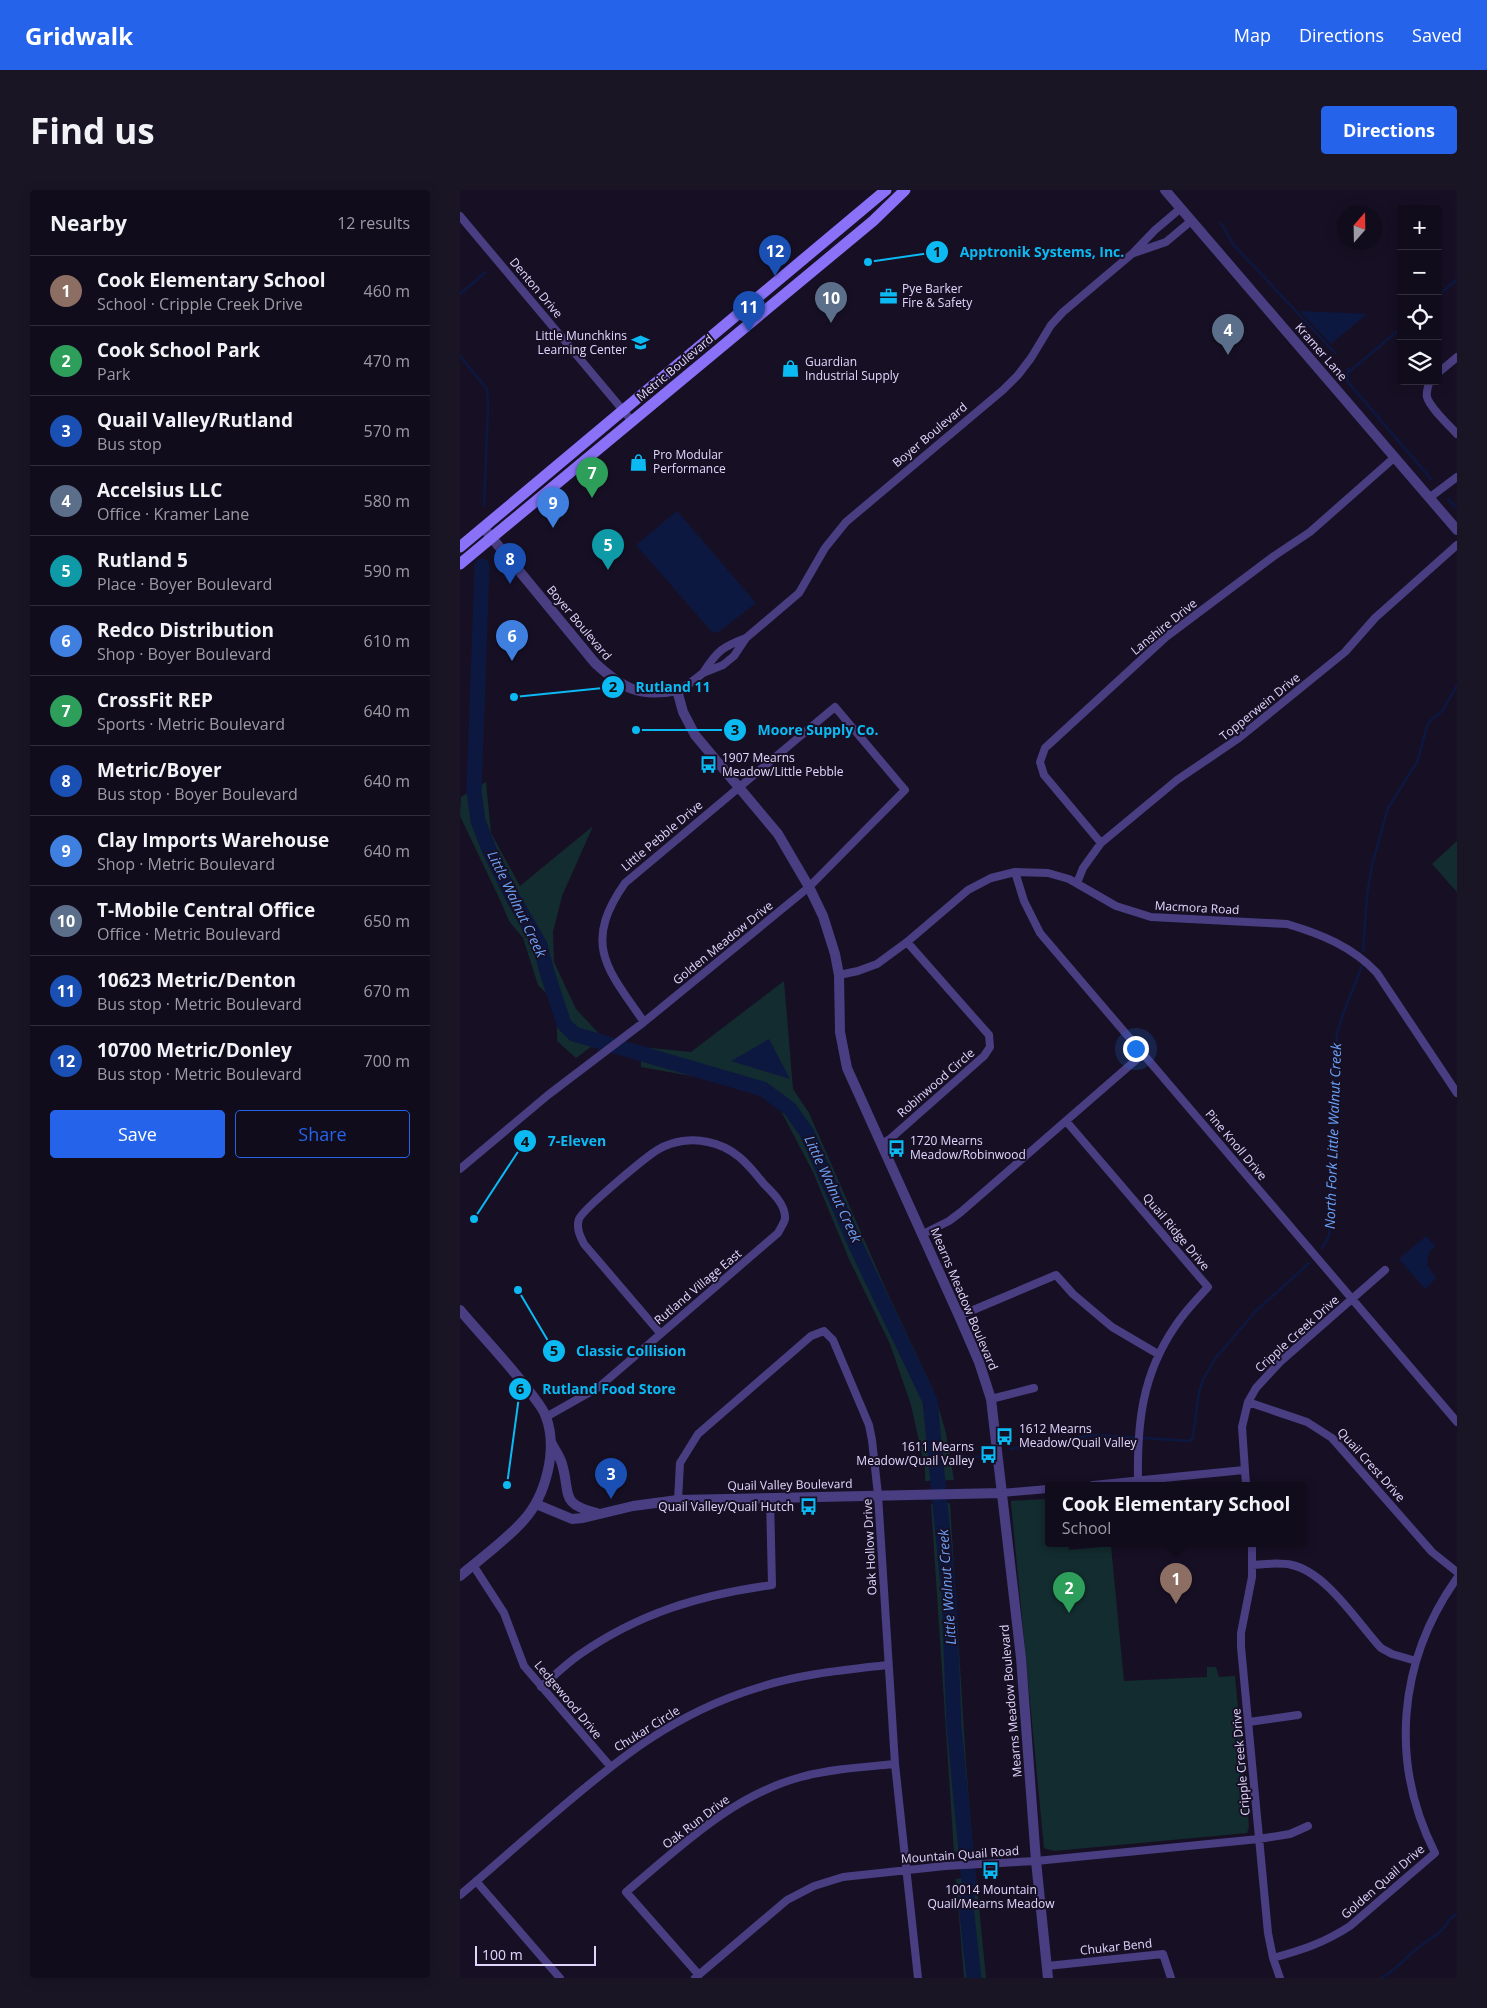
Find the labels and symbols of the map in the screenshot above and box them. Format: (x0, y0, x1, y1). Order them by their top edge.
north arrow (1337, 205, 1382, 250)
pin: 12 (759, 235, 791, 276)
callout: Apptronik Systems, Inc. (925, 237, 1134, 266)
text: 1 (933, 241, 941, 261)
text: Apptronik Systems, Inc. (960, 242, 1124, 261)
street label: Denton Drive (506, 254, 567, 322)
place label: Pye Barker Fire & Safety (902, 280, 973, 311)
pin: 10 (815, 282, 847, 323)
office icon: Pye Barker Fire & Safety (878, 286, 898, 306)
pin: 11 (733, 291, 765, 332)
pin: 4 (1212, 314, 1244, 355)
street label: Kramer Lane (1291, 319, 1352, 385)
place label: Little Munchkins Learning Center (535, 327, 627, 358)
street label: Metric Boulevard (633, 330, 717, 405)
school or university icon: Little Munchkins Learning Center (631, 333, 651, 353)
place label: Guardian Industrial Supply (805, 353, 900, 384)
shop icon: Guardian Industrial Supply (781, 359, 801, 379)
street label: Boyer Boulevard (889, 398, 971, 471)
place label: Pro Modular Performance (653, 446, 726, 477)
shop icon: Pro Modular Performance (629, 452, 649, 472)
pin: 7 (576, 457, 608, 498)
pin: 9 (537, 487, 569, 528)
pin: 5 (592, 529, 624, 570)
pin: 8 (494, 543, 526, 584)
street label: Boyer Boulevard (543, 582, 616, 664)
street label: Lanshire Drive (1127, 595, 1201, 659)
pin: 6 (496, 620, 528, 661)
street label: Topperwein Drive (1216, 669, 1304, 744)
callout: Rutland 11 (600, 672, 720, 701)
text: 2 (609, 676, 618, 696)
text: Rutland 11 (636, 677, 710, 696)
callout: Moore Supply Co. (722, 715, 888, 744)
text: 3 (731, 719, 739, 739)
text: Moore Supply Co. (758, 720, 878, 739)
place label: 1907 Mearns Meadow/Little Pebble (722, 749, 844, 780)
bus stop icon: 1907 Mearns Meadow/Little Pebble (698, 755, 718, 775)
street label: Little Pebble Drive (617, 796, 706, 875)
water label: Little Walnut Creek (483, 848, 552, 961)
street label: Golden Meadow Drive (669, 897, 776, 988)
street label: Macmora Road (1154, 897, 1240, 918)
your location (1123, 1036, 1149, 1062)
water label: North Fork Little Walnut Creek (1320, 1042, 1345, 1229)
street label: Robinwood Circle (893, 1044, 978, 1121)
street label: Pine Knoll Drive (1202, 1106, 1271, 1184)
callout: 7-Eleven (513, 1127, 616, 1156)
text: 4 (521, 1131, 530, 1151)
text: 7-Eleven (548, 1131, 606, 1150)
water label: Little Walnut Creek (800, 1132, 867, 1246)
place label: 1720 Mearns Meadow/Robinwood (910, 1132, 1026, 1163)
bus stop icon: 1720 Mearns Meadow/Robinwood (886, 1138, 906, 1158)
street label: Quail Ridge Drive (1139, 1189, 1214, 1274)
street label: Mearns Meadow Boulevard (927, 1225, 1002, 1373)
street label: Rutland Village East (650, 1245, 745, 1328)
street label: Cripple Creek Drive (1251, 1291, 1343, 1376)
callout: Classic Collision (541, 1337, 696, 1366)
text: 5 (550, 1340, 558, 1360)
text: Classic Collision (576, 1341, 686, 1360)
callout: Rutland Food Store (507, 1374, 686, 1403)
text: 6 (516, 1378, 525, 1398)
text: Rutland Food Store (542, 1379, 676, 1398)
place label: 1612 Mearns Meadow/Quail Valley (1019, 1420, 1138, 1451)
street label: Quail Crest Drive (1334, 1424, 1409, 1506)
bus stop icon: 1612 Mearns Meadow/Quail Valley (995, 1426, 1015, 1446)
place label: 1611 Mearns Meadow/Quail Valley (856, 1438, 975, 1469)
bus stop icon: 1611 Mearns Meadow/Quail Valley (978, 1444, 998, 1464)
pin: 3 (595, 1458, 627, 1499)
street label: Quail Valley Boulevard (727, 1475, 853, 1494)
bus stop icon: Quail Valley/Quail Hutch (798, 1497, 818, 1517)
place label: Quail Valley/Quail Hutch (658, 1498, 794, 1515)
street label: Oak Hollow Drive (858, 1498, 881, 1596)
water label: Little Walnut Creek (933, 1527, 960, 1646)
pin: 1 (1160, 1563, 1192, 1604)
pin: 2 (1053, 1572, 1085, 1613)
street label: Mearns Meadow Boulevard (995, 1624, 1026, 1778)
street label: Ledgewood Drive (531, 1657, 606, 1743)
street label: Chukar Circle (611, 1702, 683, 1755)
street label: Cripple Creek Drive (1227, 1707, 1254, 1816)
street label: Oak Run Drive (659, 1791, 733, 1852)
street label: Golden Quail Drive (1337, 1840, 1428, 1923)
street label: Mountain Quail Road (900, 1842, 1020, 1867)
bus stop icon: 10014 Mountain Quail/Mearns Meadow (981, 1861, 1001, 1881)
place label: 10014 Mountain Quail/Mearns Meadow (927, 1881, 1055, 1912)
street label: Chukar Bend (1079, 1934, 1153, 1959)
scale bar (475, 1943, 596, 1966)

